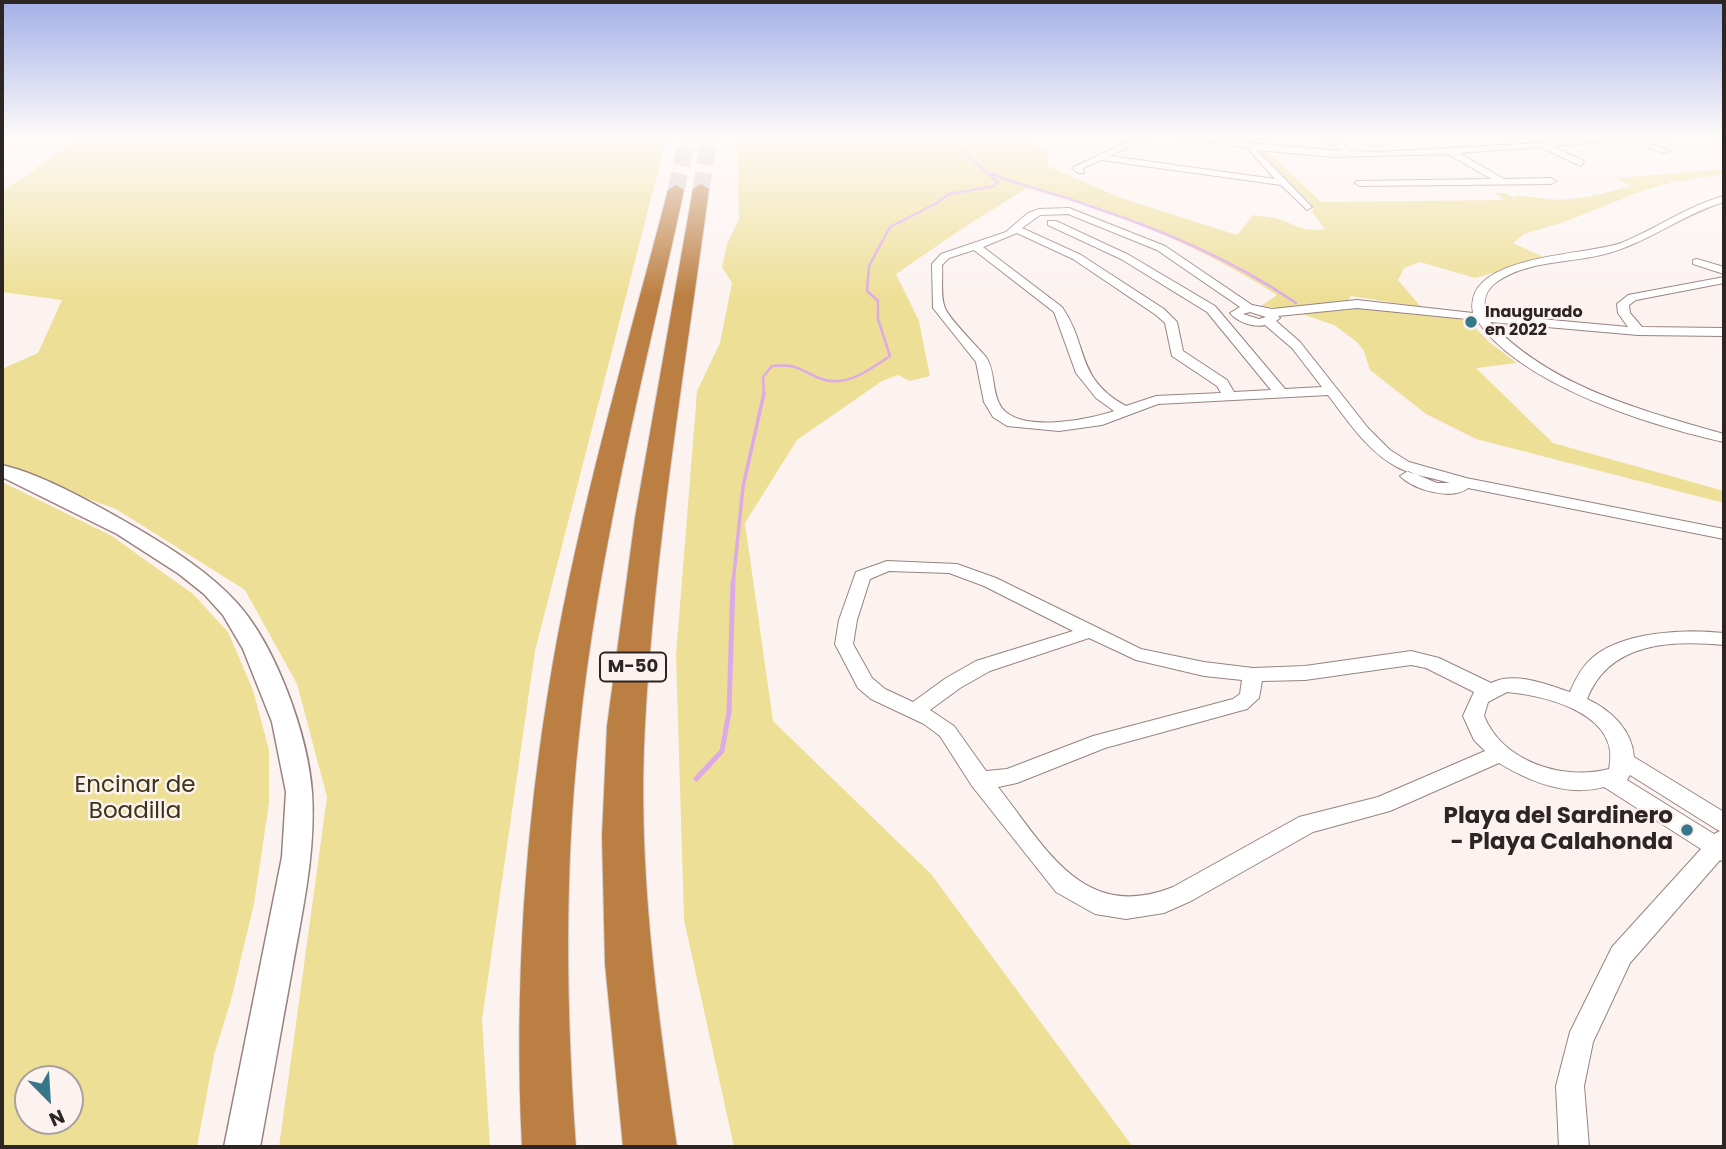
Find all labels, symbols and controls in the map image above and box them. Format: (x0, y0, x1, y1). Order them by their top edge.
place label: Inaugurado en 2022 (1485, 303, 1583, 341)
marker: Inaugurado en 2022 (1463, 314, 1479, 330)
road number: M-50 (600, 652, 666, 682)
park label: Encinar de Boadilla (75, 772, 195, 826)
place label: Playa del Sardinero - Playa Calahonda (1444, 803, 1673, 857)
marker: Playa del Sardinero - Playa Calahonda (1679, 822, 1695, 838)
north arrow (14, 1065, 84, 1135)
text: N (45, 1103, 69, 1133)

